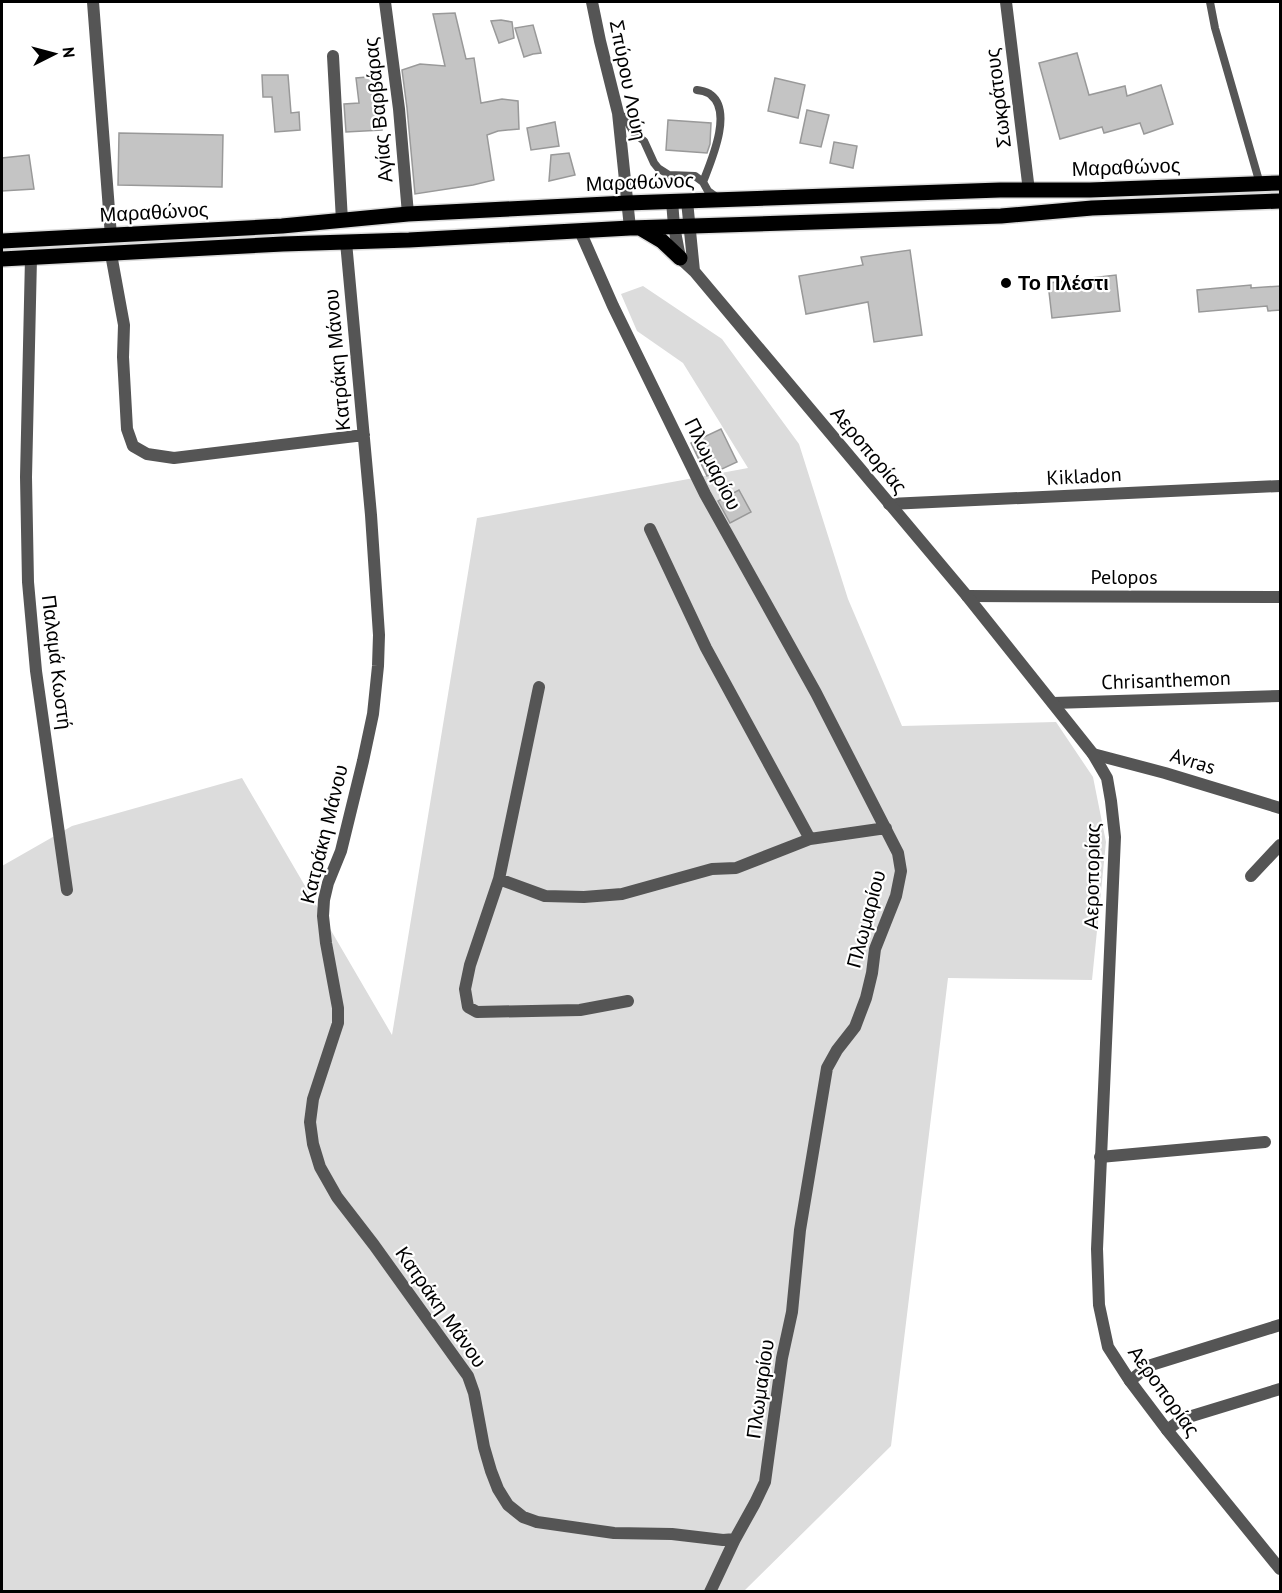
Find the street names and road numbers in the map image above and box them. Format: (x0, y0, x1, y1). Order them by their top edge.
street label: Σπύρου Λούη (604, 18, 652, 142)
street label: Αγίας Βαρβάρας (357, 36, 399, 184)
street label: Σωκράτους (979, 46, 1017, 149)
street label: Μαραθώνος (1071, 152, 1181, 182)
street label: Μαραθώνος (585, 167, 695, 197)
street label: Μαραθώνος (99, 196, 209, 228)
street label: Κατράκη Μάνου (318, 288, 356, 432)
street label: Αεροπορίας (825, 401, 913, 499)
street label: Πλωμαρίου (679, 413, 747, 515)
street label: Kikladon (1046, 461, 1122, 491)
street label: Pelopos (1090, 564, 1158, 590)
street label: Παλαμά Κωστή (36, 593, 78, 731)
street label: Chrisanthemon (1101, 665, 1231, 695)
street label: Avras (1167, 742, 1219, 780)
street label: Κατράκη Μάνου (294, 762, 354, 906)
street label: Αεροπορίας (1078, 822, 1106, 929)
street label: Πλωμαρίου (840, 867, 892, 971)
street label: Κατράκη Μάνου (390, 1241, 492, 1373)
street label: Πλωμαρίου (740, 1338, 780, 1440)
street label: Αεροπορίας (1122, 1340, 1206, 1442)

